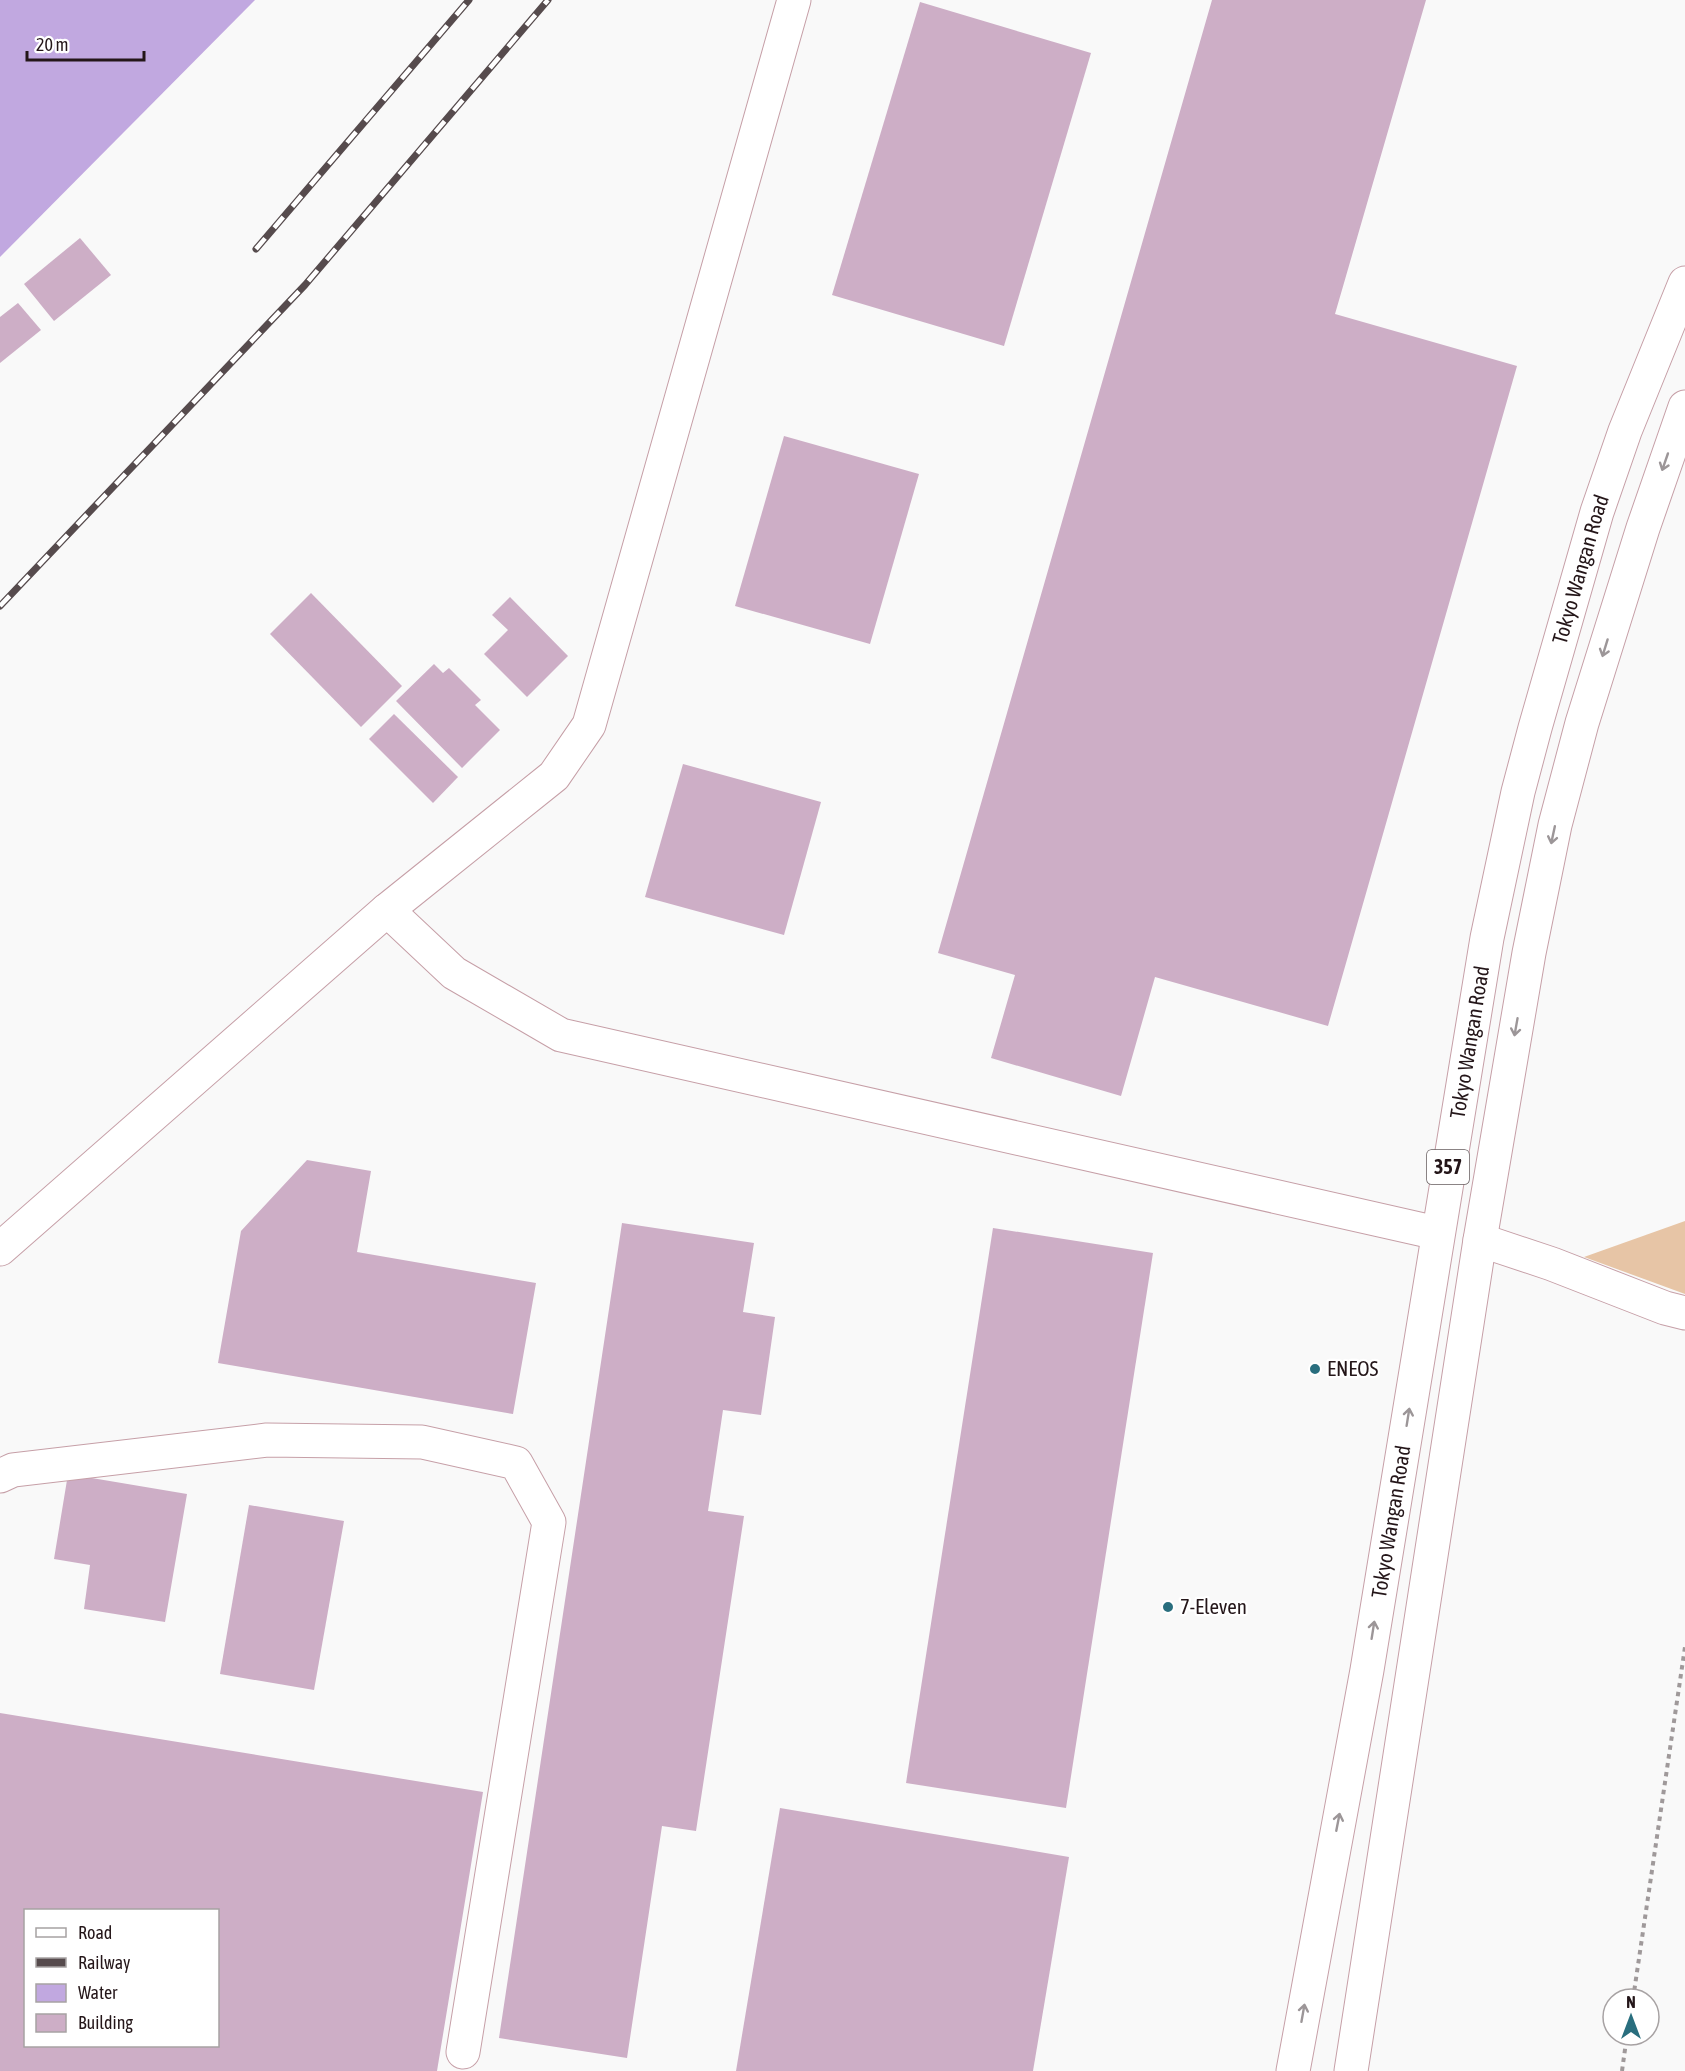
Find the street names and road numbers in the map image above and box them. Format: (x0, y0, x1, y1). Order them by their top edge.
street label: Tokyo Wangan Road (1547, 491, 1613, 647)
street label: Tokyo Wangan Road (1445, 964, 1493, 1120)
road number: 357 (1427, 1150, 1469, 1184)
street label: Tokyo Wangan Road (1366, 1443, 1415, 1600)

